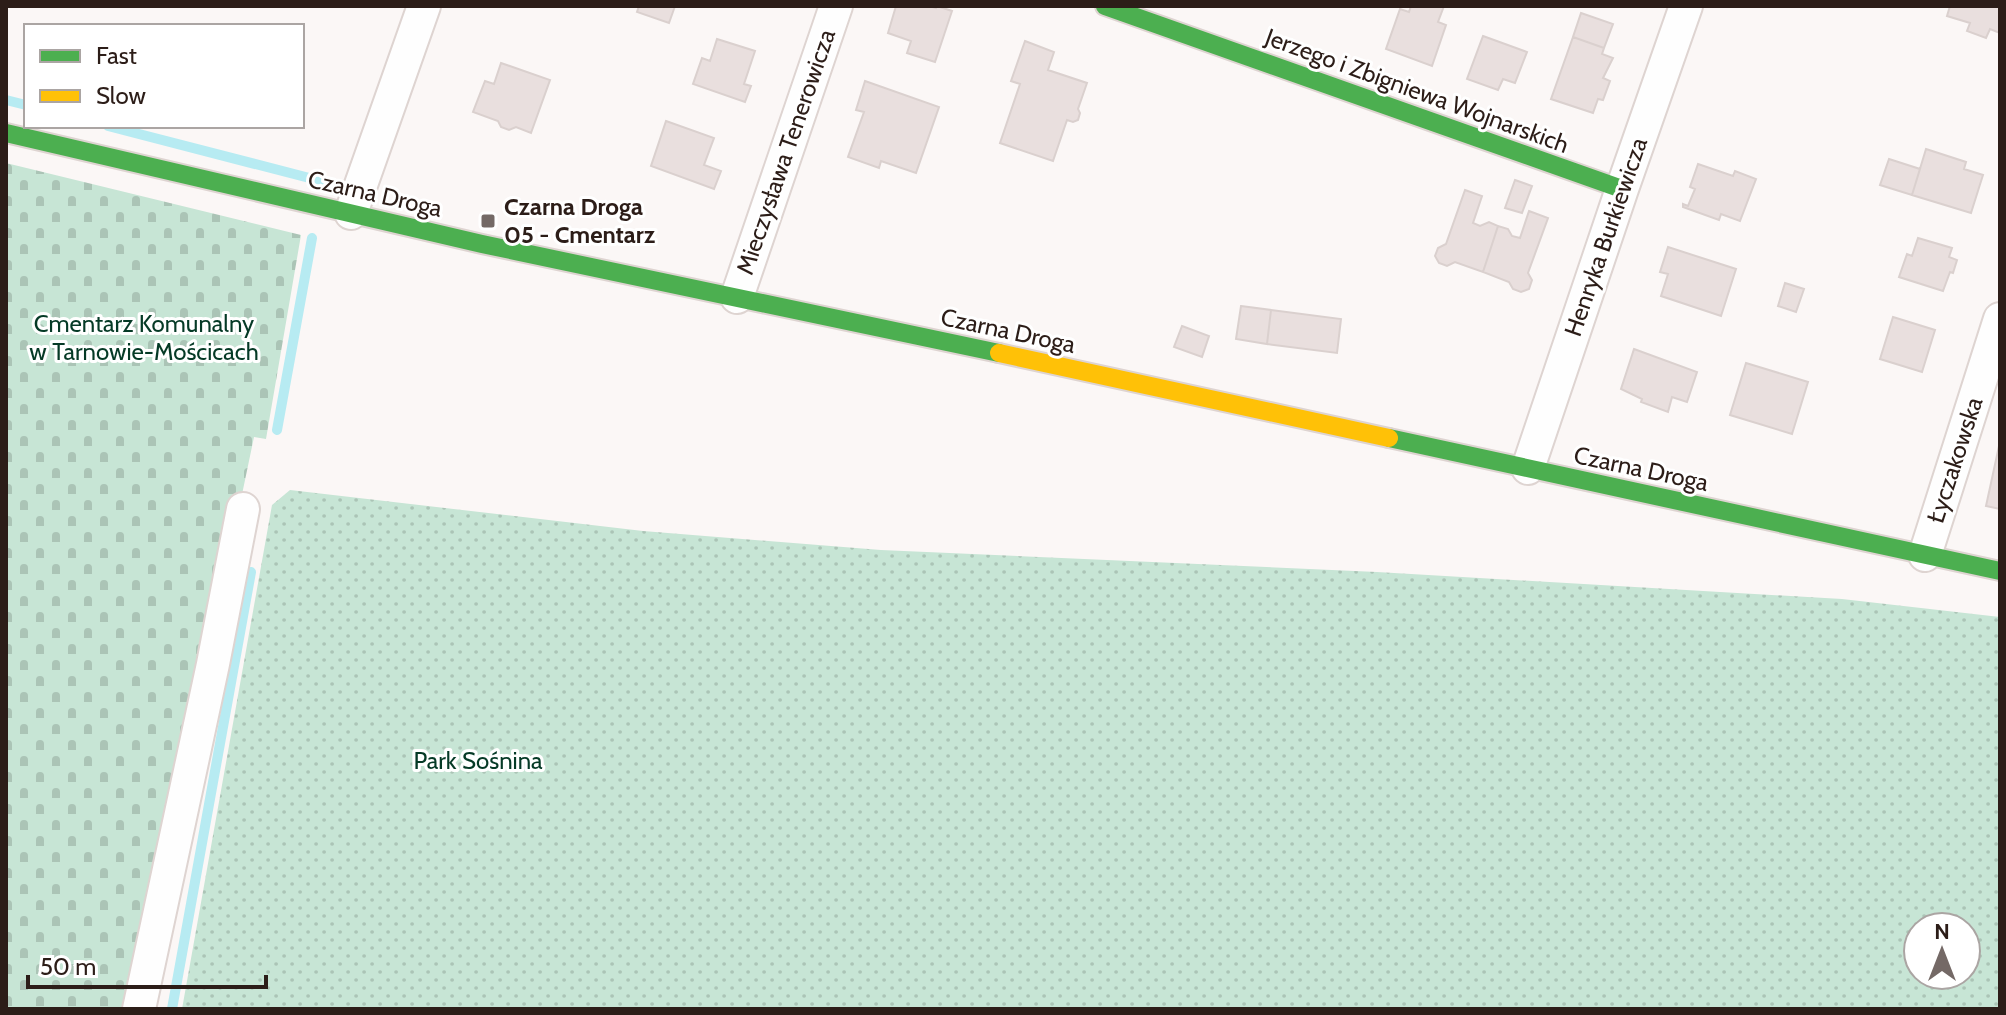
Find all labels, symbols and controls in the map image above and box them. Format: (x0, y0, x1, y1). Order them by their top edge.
street label: Jerzego i Zbigniewa Wojnarskich (1261, 22, 1573, 159)
legend (24, 24, 304, 128)
street label: Mieczysława Tenerowicza (730, 25, 841, 278)
text: Fast (96, 41, 137, 70)
text: Slow (96, 81, 146, 110)
street label: Henryka Burkiewicza (1558, 133, 1653, 340)
street label: Czarna Droga (305, 164, 445, 223)
place label: Czarna Droga 05 - Cmentarz (504, 192, 655, 249)
marker: Czarna Droga 05 - Cmentarz (479, 212, 497, 230)
street label: Czarna Droga (938, 302, 1078, 359)
park label: Cmentarz Komunalny w Tarnowie-Mościcach (29, 309, 259, 366)
street label: Łyczakowska (1921, 393, 1989, 526)
street label: Czarna Droga (1571, 440, 1711, 497)
park label: Park Sośnina (413, 746, 543, 775)
north arrow (1902, 911, 1982, 991)
text: N (1934, 918, 1950, 945)
scale bar (28, 939, 266, 989)
text: 50 m (40, 952, 96, 981)

